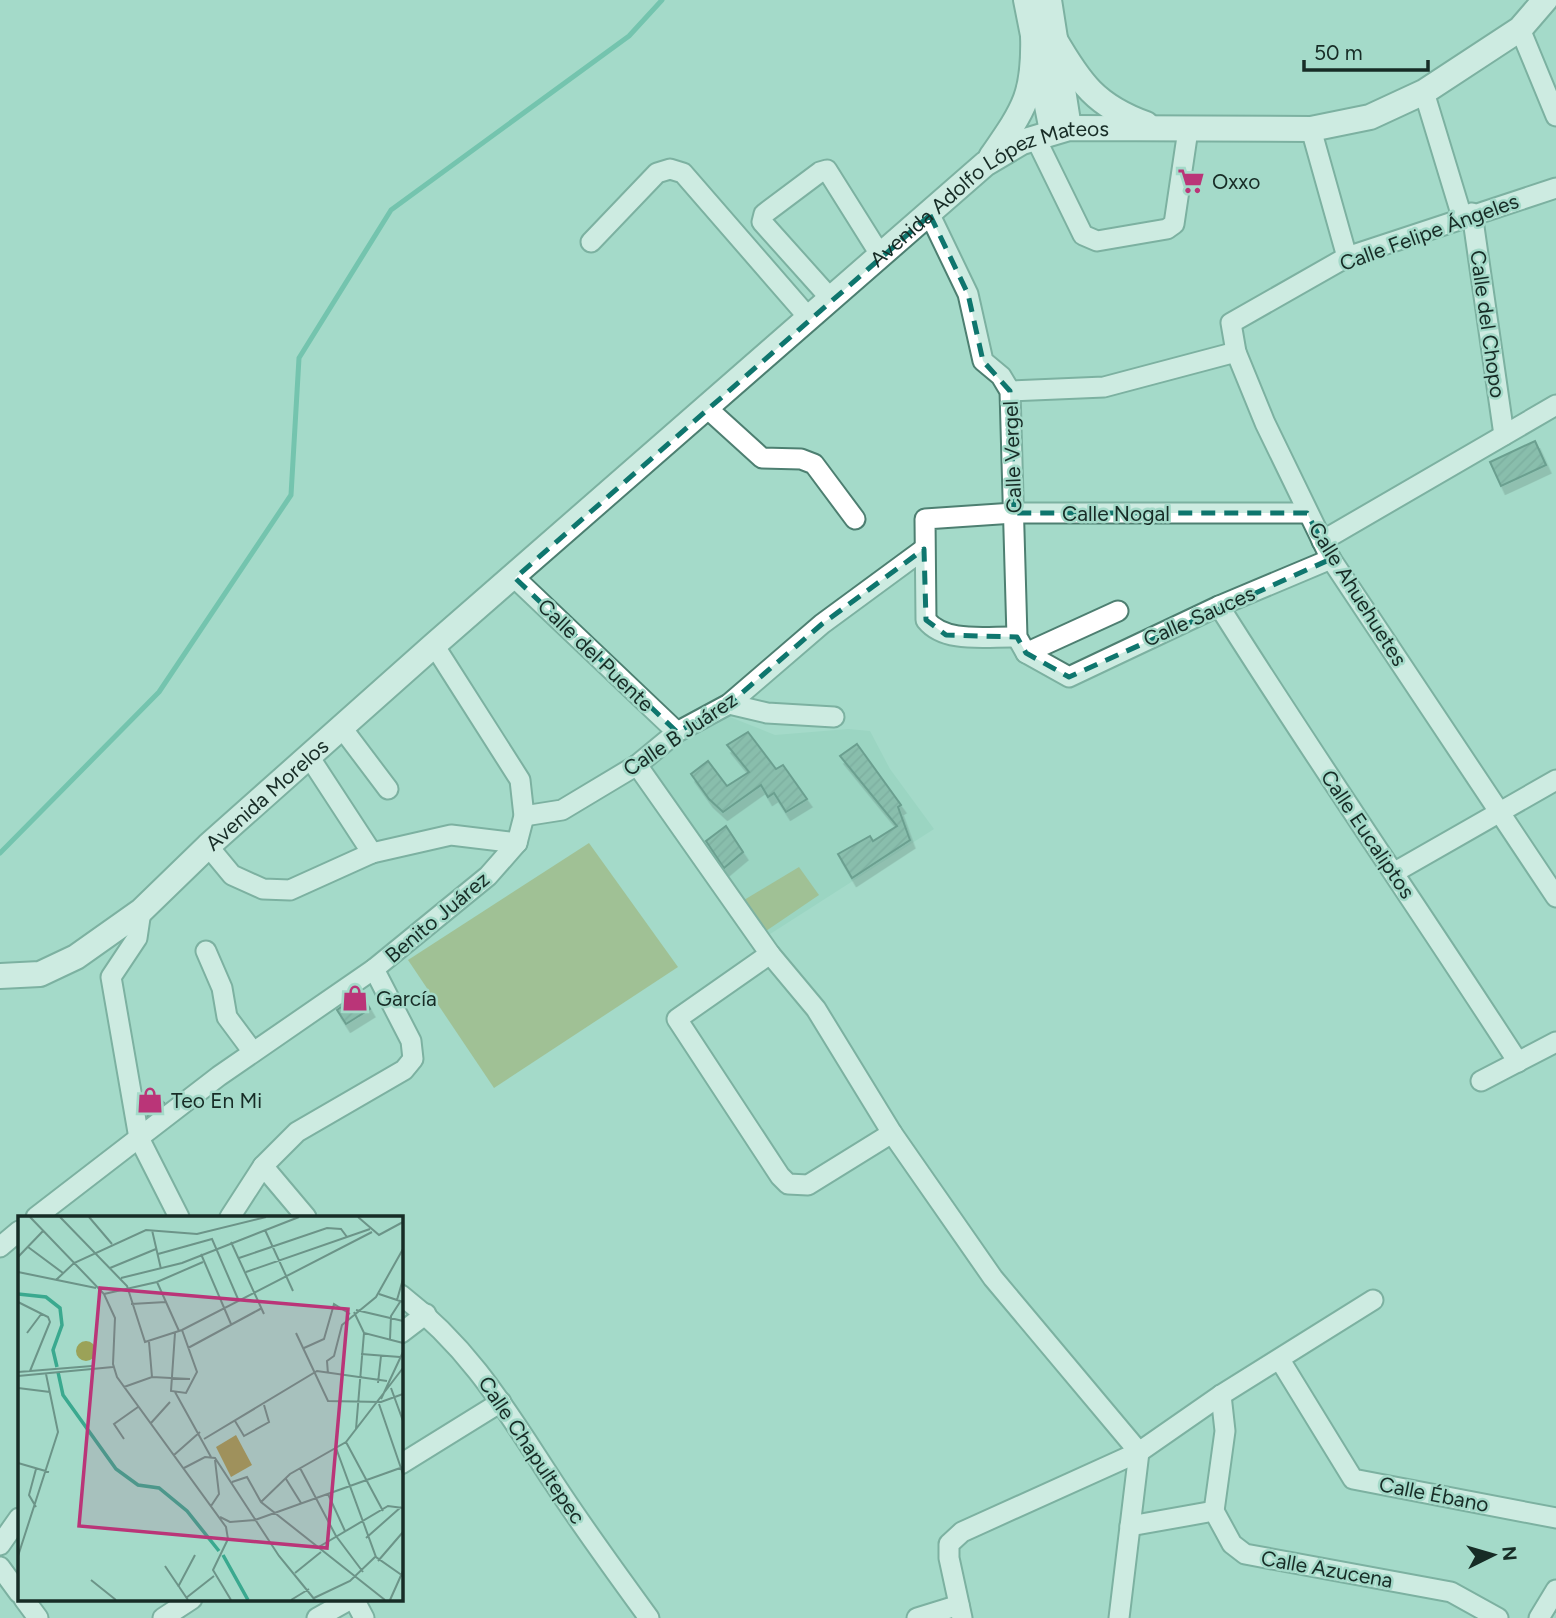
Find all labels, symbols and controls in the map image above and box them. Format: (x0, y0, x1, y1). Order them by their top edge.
scale bar (1304, 28, 1428, 72)
text: 50 m (1314, 40, 1363, 65)
street label: Avenida Adolfo López Mateos (864, 115, 1109, 272)
supermarket icon: Oxxo (1176, 166, 1206, 196)
place label: Oxxo (1212, 169, 1260, 194)
street label: Calle Felipe Ángeles (1336, 188, 1522, 276)
street label: Calle del Chopo (1465, 249, 1511, 399)
street label: Calle Vergel (998, 400, 1026, 514)
street label: Calle Nogal (1062, 501, 1170, 526)
street label: Calle Ahuehuetes (1304, 517, 1412, 671)
street label: Calle Sauces (1139, 580, 1259, 652)
street label: Calle del Puente (533, 593, 659, 717)
street label: Calle B Juárez (618, 687, 742, 781)
street label: Avenida Morelos (200, 733, 333, 855)
street label: Calle Eucaliptos (1316, 765, 1420, 903)
street label: Benito Juárez (380, 866, 494, 968)
shop icon: García (340, 983, 370, 1013)
place label: García (376, 986, 437, 1011)
shop icon: Teo En Mi (135, 1085, 165, 1115)
place label: Teo En Mi (171, 1088, 262, 1113)
inset map (18, 1216, 402, 1600)
street label: Calle Chapultepec (473, 1371, 591, 1529)
street label: Calle Ébano (1377, 1471, 1491, 1517)
north arrow (1458, 1520, 1528, 1590)
street label: Calle Azucena (1259, 1545, 1395, 1593)
text: N (1497, 1545, 1522, 1562)

